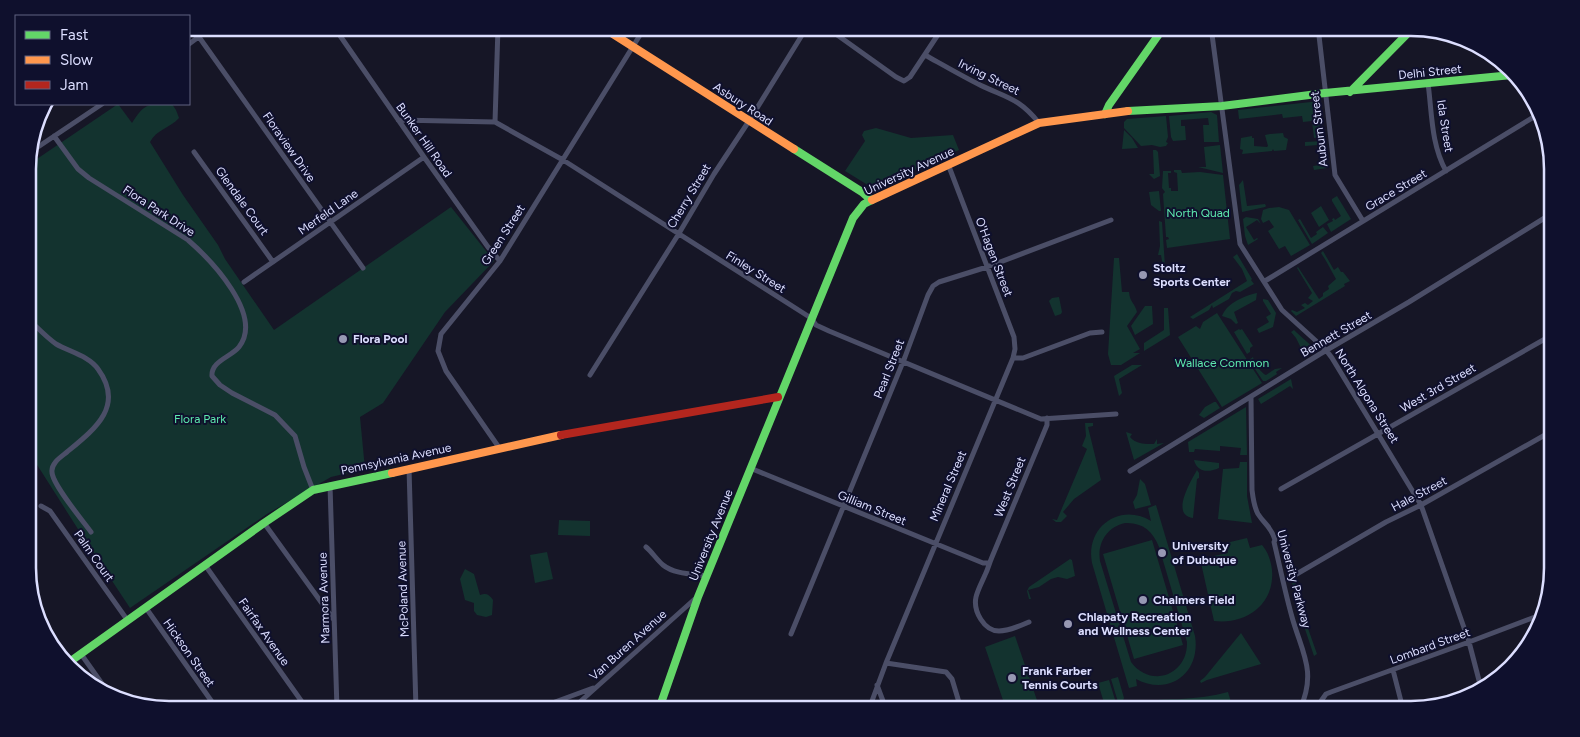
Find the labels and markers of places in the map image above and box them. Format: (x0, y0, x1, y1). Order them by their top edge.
place label: Stoltz Sports Center (1153, 261, 1231, 289)
marker: Stoltz Sports Center (1137, 269, 1149, 281)
place label: Flora Pool (353, 332, 407, 346)
marker: Flora Pool (337, 333, 349, 345)
place label: University of Dubuque (1172, 539, 1237, 567)
marker: University of Dubuque (1156, 547, 1168, 559)
place label: Chalmers Field (1153, 593, 1235, 607)
marker: Chalmers Field (1137, 594, 1149, 606)
place label: Chlapaty Recreation and Wellness Center (1078, 610, 1192, 638)
marker: Chlapaty Recreation and Wellness Center (1062, 618, 1074, 630)
place label: Frank Farber Tennis Courts (1022, 664, 1098, 692)
marker: Frank Farber Tennis Courts (1006, 672, 1018, 684)

